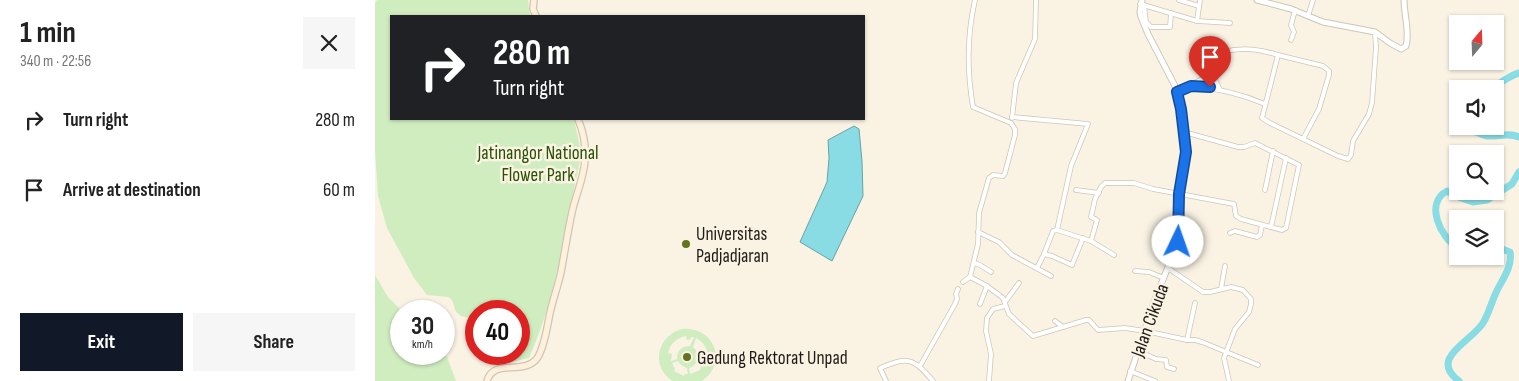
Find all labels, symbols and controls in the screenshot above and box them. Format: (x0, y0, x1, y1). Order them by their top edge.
text: 1 min (20, 15, 76, 51)
north arrow (1449, 15, 1504, 70)
map controls (1449, 15, 1504, 265)
button: close (303, 17, 355, 69)
text: 280 m (493, 32, 570, 75)
icon: right (410, 35, 475, 100)
pin (1189, 36, 1231, 87)
icon: arrive (1196, 43, 1224, 71)
text: 340 m · 22:56 (20, 52, 91, 71)
text: Turn right (493, 75, 564, 102)
button: sound (1449, 80, 1504, 135)
icon: right (20, 106, 48, 134)
text: Turn right (63, 109, 128, 132)
text: 280 m (315, 109, 355, 132)
park label: Jatinangor National Flower Park (476, 142, 599, 187)
button: search (1449, 145, 1504, 200)
icon: arrive (20, 176, 48, 204)
text: Arrive at destination (63, 179, 201, 202)
text: 60 m (323, 179, 355, 202)
button: layers (1449, 210, 1504, 265)
position arrow (1151, 215, 1203, 267)
place label: Universitas Padjadjaran (696, 223, 769, 268)
marker: Universitas Padjadjaran (680, 238, 692, 250)
street label: Jalan Cikuda (1126, 281, 1174, 361)
speed limit sign: 40 (465, 300, 530, 365)
text: 30 (411, 311, 434, 342)
button: Exit (20, 313, 183, 371)
button: Share (193, 313, 355, 371)
text: km/h (412, 337, 433, 352)
place label: Gedung Rektorat Unpad (697, 347, 848, 370)
marker: Gedung Rektorat Unpad (681, 351, 693, 363)

